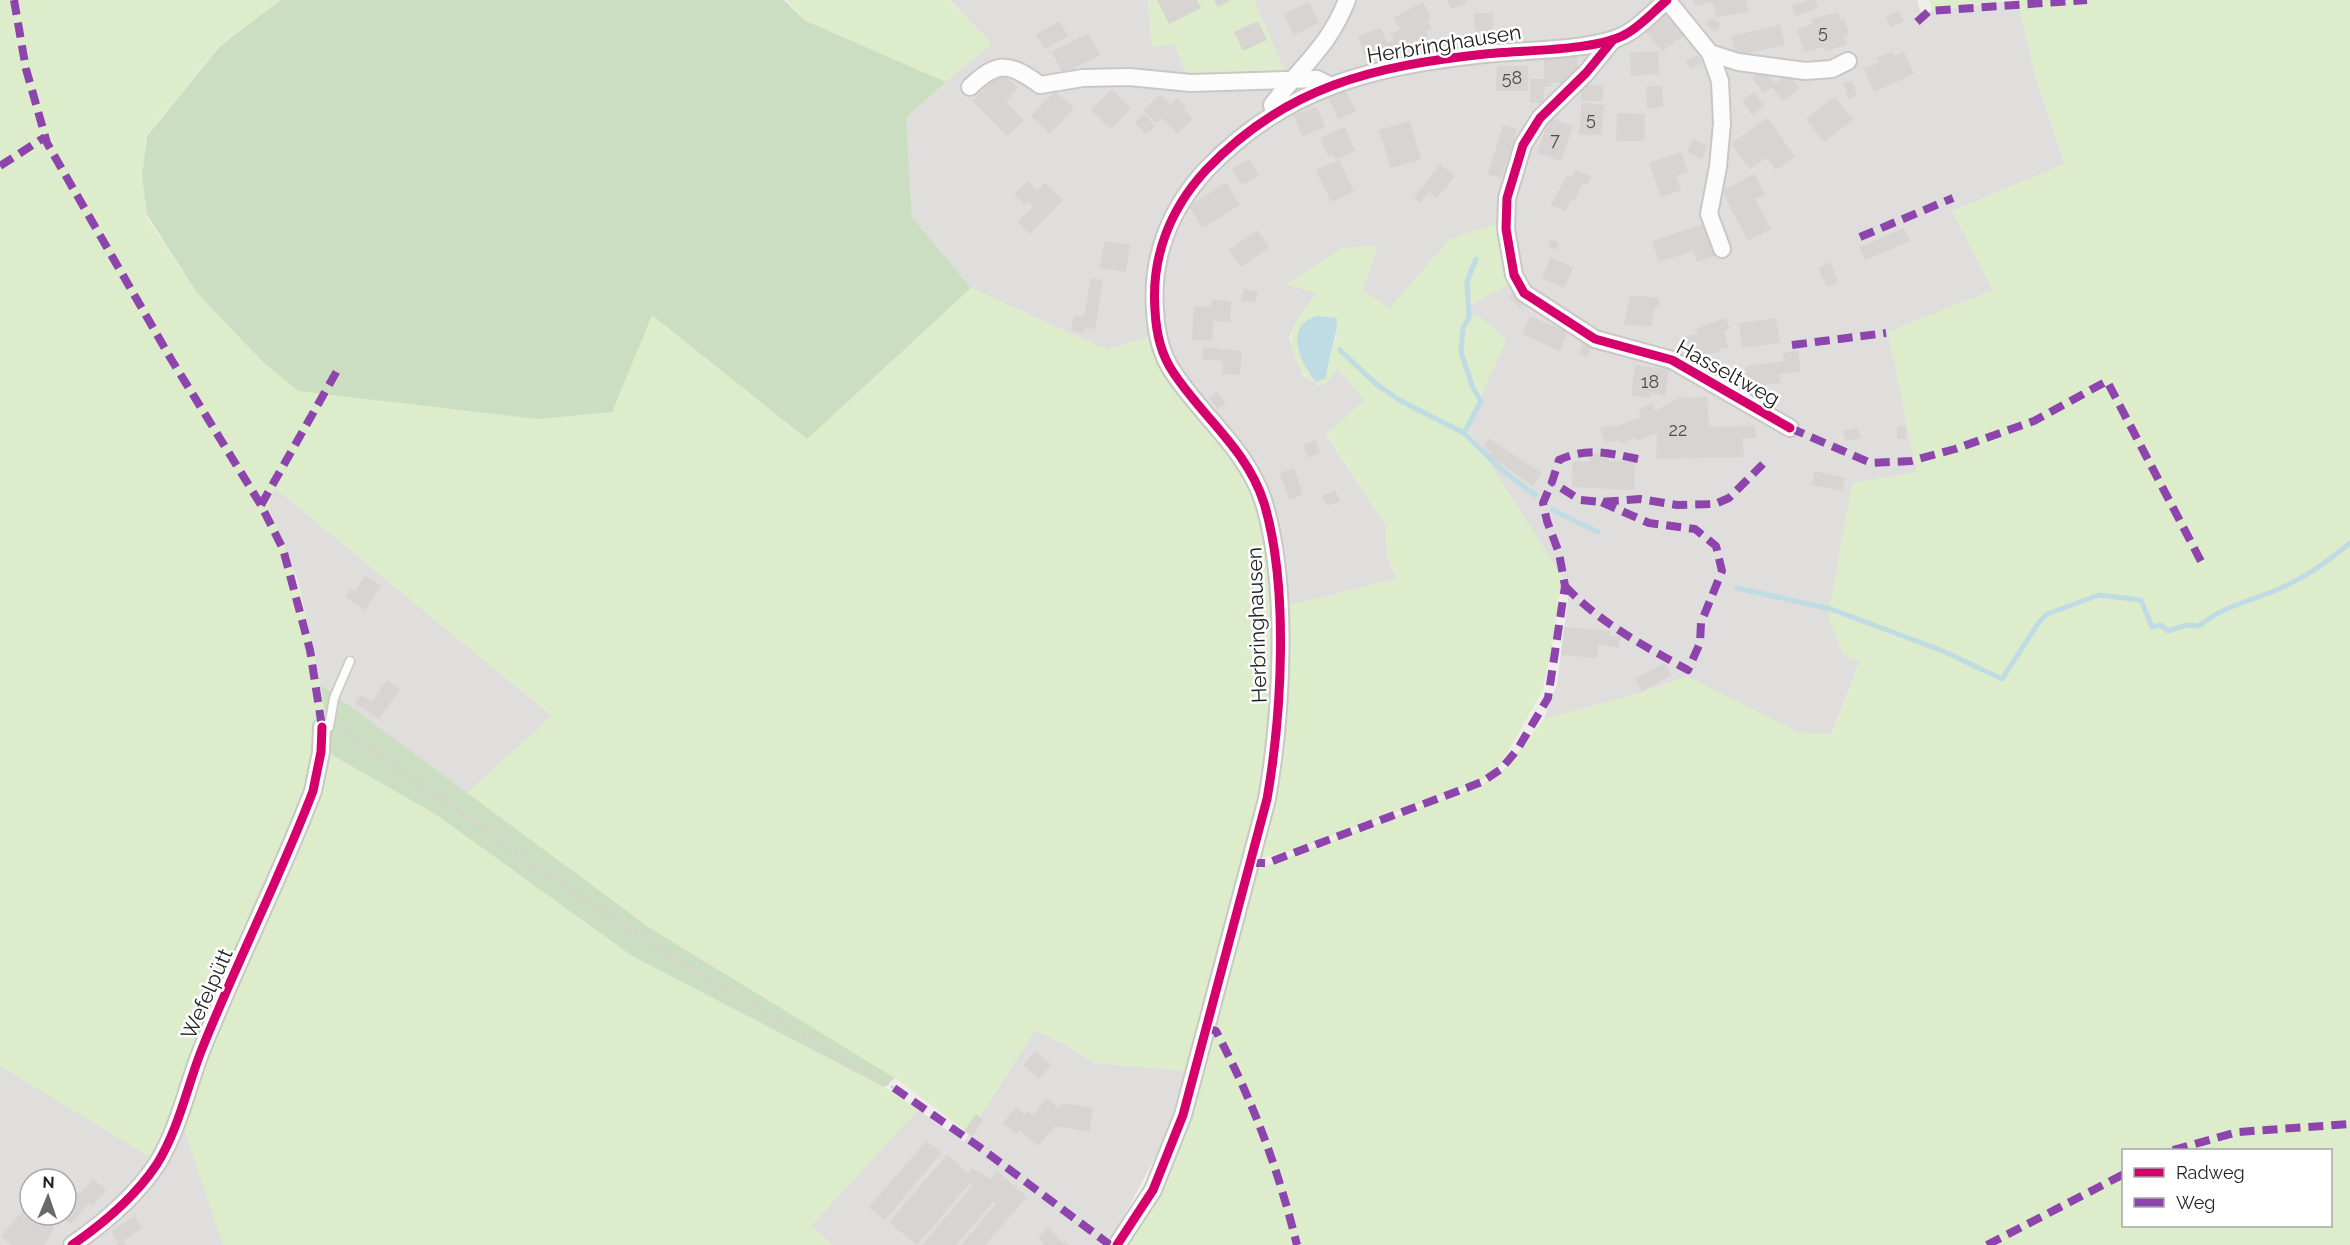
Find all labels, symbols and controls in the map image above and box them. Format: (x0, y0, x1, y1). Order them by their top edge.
street label: Herbringhausen (1365, 19, 1523, 68)
house number: 5 (1818, 21, 1828, 42)
house number: 58 (1502, 67, 1522, 88)
house number: 5 (1586, 108, 1596, 129)
house number: 7 (1550, 129, 1560, 150)
street label: Hasseltweg (1672, 334, 1784, 411)
house number: 18 (1641, 371, 1659, 392)
house number: 22 (1669, 419, 1687, 440)
street label: Herbringhausen (1241, 547, 1272, 703)
street label: Wefelpütt (175, 944, 238, 1043)
legend (2122, 1149, 2332, 1227)
text: Radweg (2176, 1162, 2245, 1183)
north arrow (18, 1167, 78, 1227)
text: N (42, 1173, 55, 1192)
text: Weg (2176, 1192, 2215, 1213)

